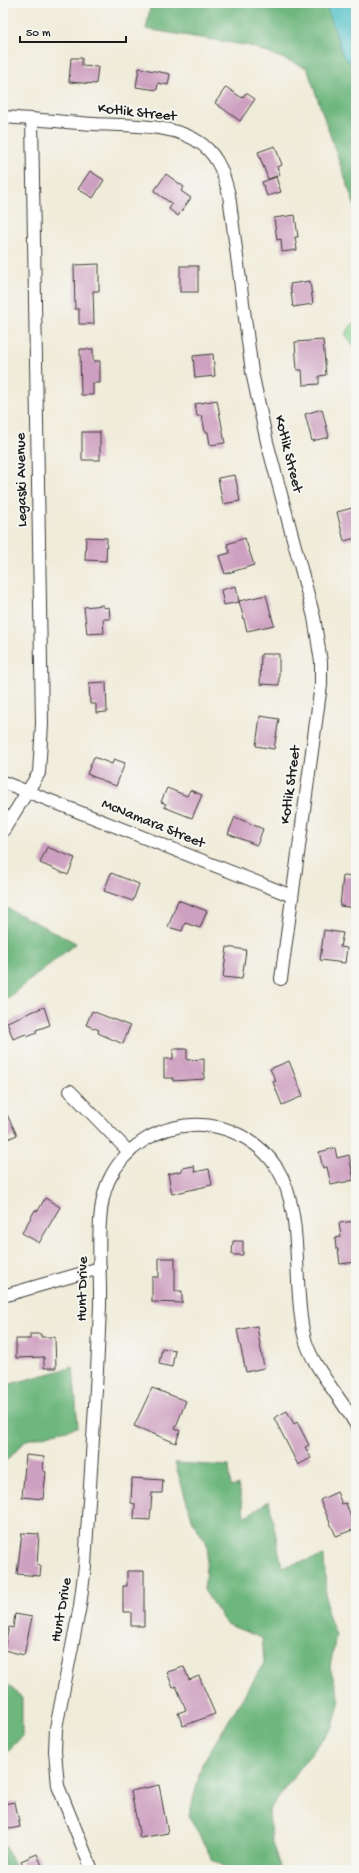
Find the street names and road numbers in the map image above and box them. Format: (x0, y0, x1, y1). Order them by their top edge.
street label: Kotlik Street (97, 100, 179, 126)
street label: Kotlik Street (270, 414, 307, 496)
street label: Legaski Avenue (12, 432, 32, 527)
street label: Kotlik Street (277, 743, 306, 825)
street label: McNamara Street (99, 795, 209, 854)
street label: Hunt Drive (73, 1256, 93, 1322)
street label: Hunt Drive (47, 1576, 77, 1644)

